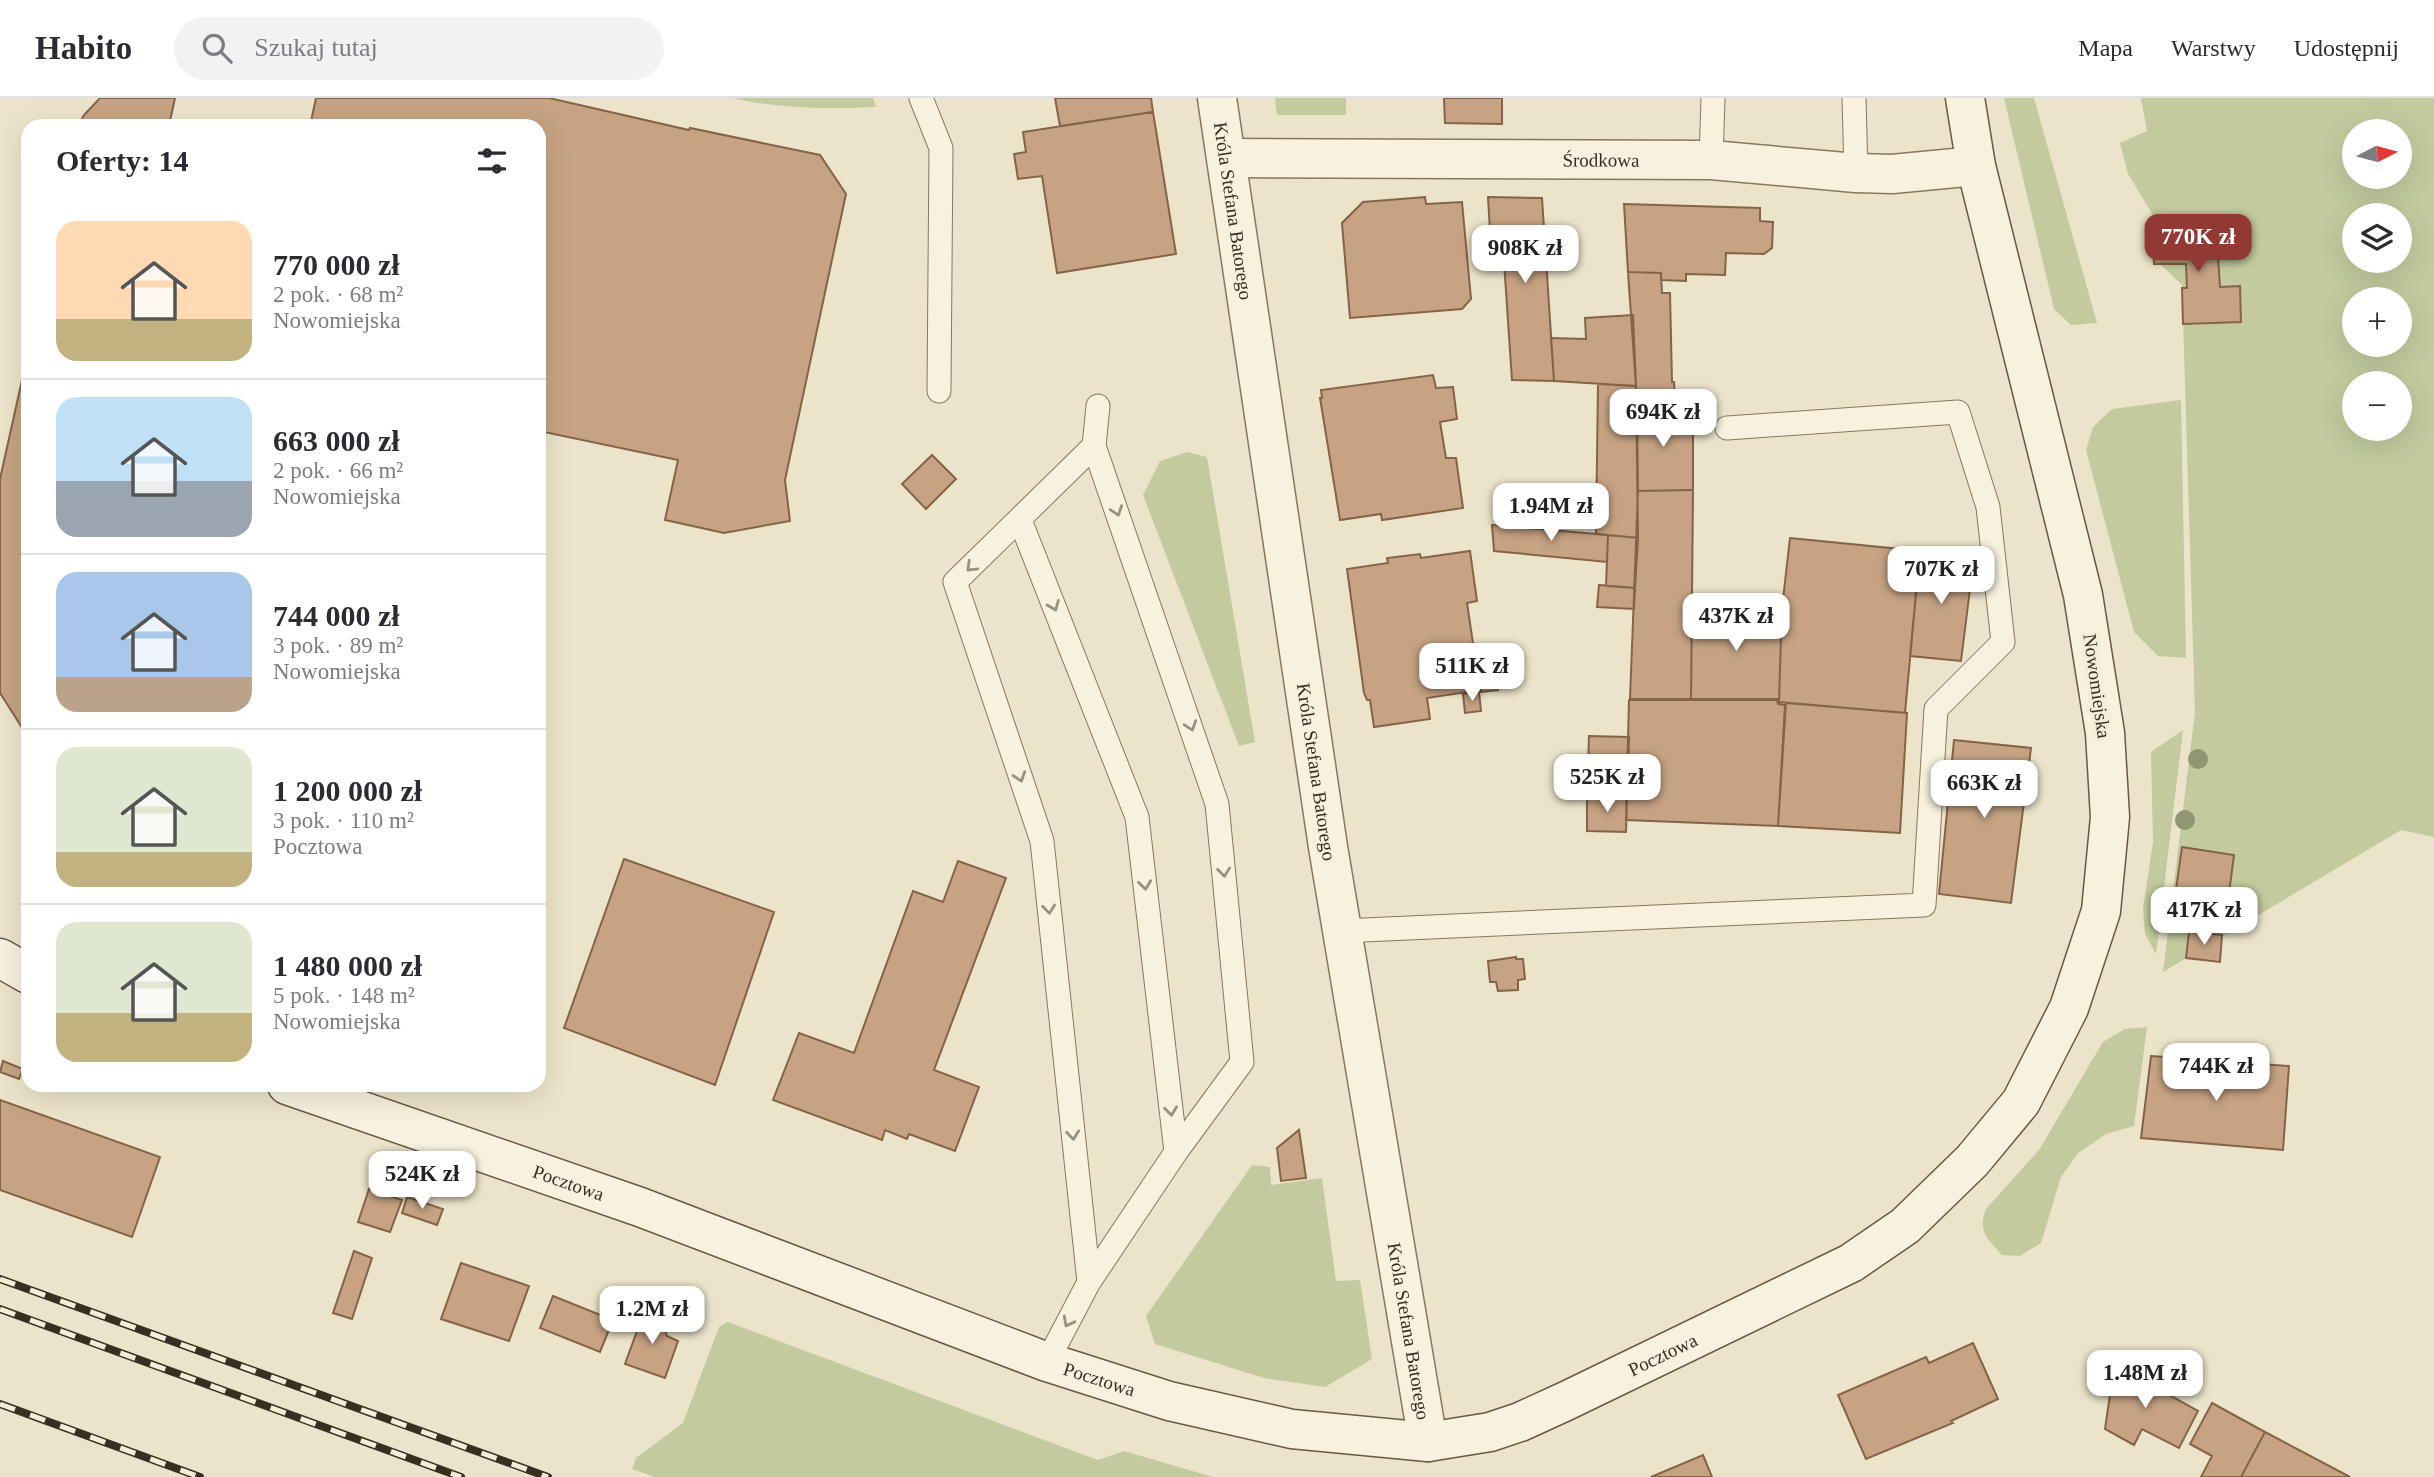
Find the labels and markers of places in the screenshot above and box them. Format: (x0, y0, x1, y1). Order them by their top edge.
pin: 770K zł (2133, 214, 2263, 274)
pin: 908K zł (1460, 226, 1590, 285)
pin: 694K zł (1598, 390, 1728, 449)
pin: 1.94M zł (1479, 484, 1623, 543)
pin: 707K zł (1876, 546, 2006, 606)
pin: 437K zł (1671, 594, 1801, 653)
pin: 511K zł (1407, 644, 1537, 703)
pin: 525K zł (1542, 754, 1672, 814)
pin: 663K zł (1919, 760, 2049, 820)
pin: 417K zł (2139, 888, 2269, 947)
pin: 744K zł (2151, 1044, 2281, 1103)
pin: 524K zł (357, 1152, 487, 1211)
pin: 1.2M zł (587, 1286, 717, 1346)
pin: 1.48M zł (2073, 1350, 2217, 1410)

